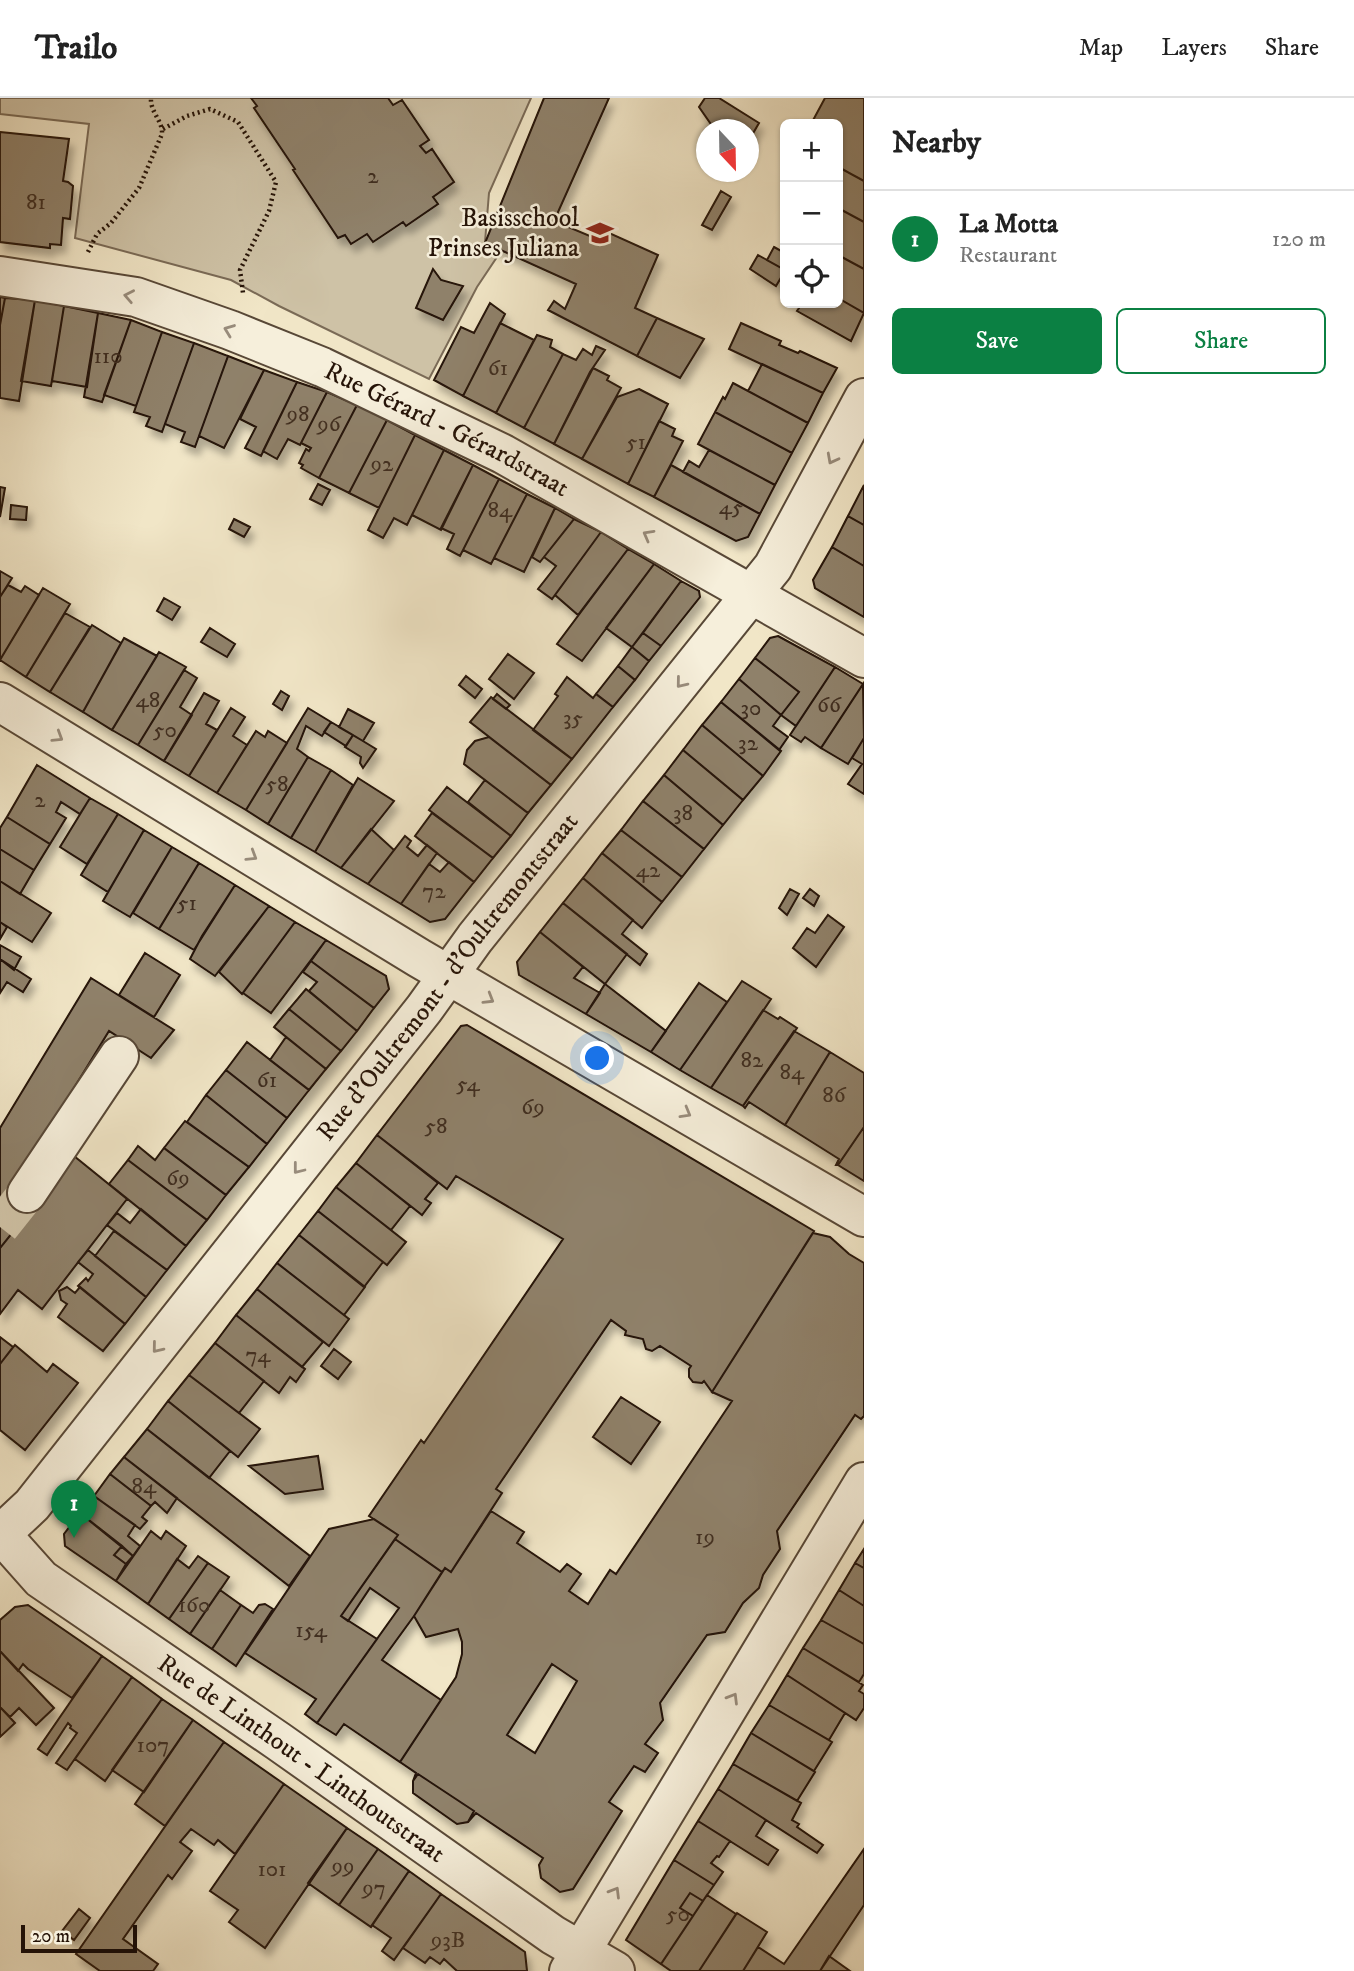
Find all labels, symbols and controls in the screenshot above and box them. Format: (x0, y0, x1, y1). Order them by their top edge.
text: Trailo (35, 28, 117, 69)
text: Map (1079, 33, 1123, 63)
text: Layers (1161, 33, 1227, 63)
text: Share (1265, 33, 1319, 63)
north arrow (696, 119, 759, 182)
map controls (780, 119, 843, 308)
button: + (780, 119, 843, 182)
text: Nearby (892, 125, 981, 162)
house number: 2 (367, 162, 379, 191)
button: − (780, 182, 843, 245)
house number: 81 (26, 188, 46, 217)
place label: Basisschool Prinses Juliana (428, 202, 579, 265)
text: La Motta (959, 208, 1058, 241)
school or university icon: Basisschool Prinses Juliana (585, 218, 615, 248)
text: 1 (911, 225, 919, 254)
text: 120 m (1272, 225, 1326, 254)
text: Restaurant (959, 241, 1057, 270)
button: locate (780, 245, 843, 308)
one-way arrow (123, 289, 135, 304)
button: Save (892, 308, 1102, 374)
button: Share (1116, 308, 1326, 374)
one-way arrow (224, 324, 236, 338)
house number: 110 (93, 342, 123, 371)
street label: Rue Gérard - Gérardstraat (319, 354, 575, 505)
house number: 61 (488, 354, 508, 383)
house number: 98 (286, 400, 310, 429)
house number: 96 (316, 410, 342, 439)
house number: 51 (626, 428, 646, 457)
house number: 92 (370, 450, 394, 479)
one-way arrow (827, 451, 840, 464)
house number: 45 (719, 493, 743, 522)
house number: 84 (488, 496, 513, 525)
one-way arrow (643, 530, 655, 543)
one-way arrow (677, 675, 690, 687)
house number: 48 (136, 686, 160, 715)
house number: 66 (817, 691, 842, 720)
house number: 30 (741, 694, 761, 723)
house number: 35 (563, 704, 583, 733)
house number: 50 (153, 716, 177, 745)
one-way arrow (51, 729, 64, 742)
house number: 32 (738, 729, 759, 758)
house number: 58 (266, 770, 288, 799)
house number: 2 (34, 786, 46, 815)
house number: 38 (673, 799, 693, 828)
street label: Rue d'Oultremont - d'Oultremontstraat (310, 806, 586, 1148)
one-way arrow (245, 848, 258, 861)
house number: 42 (636, 856, 661, 885)
house number: 72 (422, 877, 446, 906)
house number: 51 (177, 889, 197, 918)
one-way arrow (481, 991, 494, 1004)
your location (580, 1041, 614, 1075)
house number: 82 (741, 1046, 764, 1075)
house number: 84 (780, 1058, 805, 1087)
house number: 61 (257, 1066, 277, 1095)
house number: 54 (456, 1070, 480, 1099)
house number: 86 (822, 1081, 847, 1110)
house number: 69 (521, 1093, 545, 1122)
one-way arrow (678, 1105, 691, 1118)
house number: 58 (425, 1112, 447, 1141)
one-way arrow (294, 1161, 307, 1174)
house number: 69 (166, 1164, 190, 1193)
one-way arrow (153, 1340, 166, 1352)
house number: 74 (246, 1341, 271, 1370)
house number: 84 (132, 1472, 157, 1501)
pin: 1 (51, 1480, 97, 1538)
house number: 19 (695, 1523, 715, 1552)
house number: 160 (178, 1591, 210, 1620)
house number: 154 (295, 1616, 328, 1645)
street label: Rue de Linthout - Linthoutstraat (151, 1647, 452, 1870)
one-way arrow (725, 1692, 738, 1705)
house number: 107 (137, 1731, 169, 1760)
house number: 99 (331, 1852, 354, 1881)
house number: 101 (257, 1855, 287, 1884)
house number: 97 (361, 1874, 386, 1903)
one-way arrow (607, 1887, 620, 1900)
house number: 50 (666, 1900, 690, 1929)
scale bar (21, 1922, 136, 1954)
text: 20 m (32, 1925, 70, 1948)
house number: 93B (430, 1926, 465, 1955)

